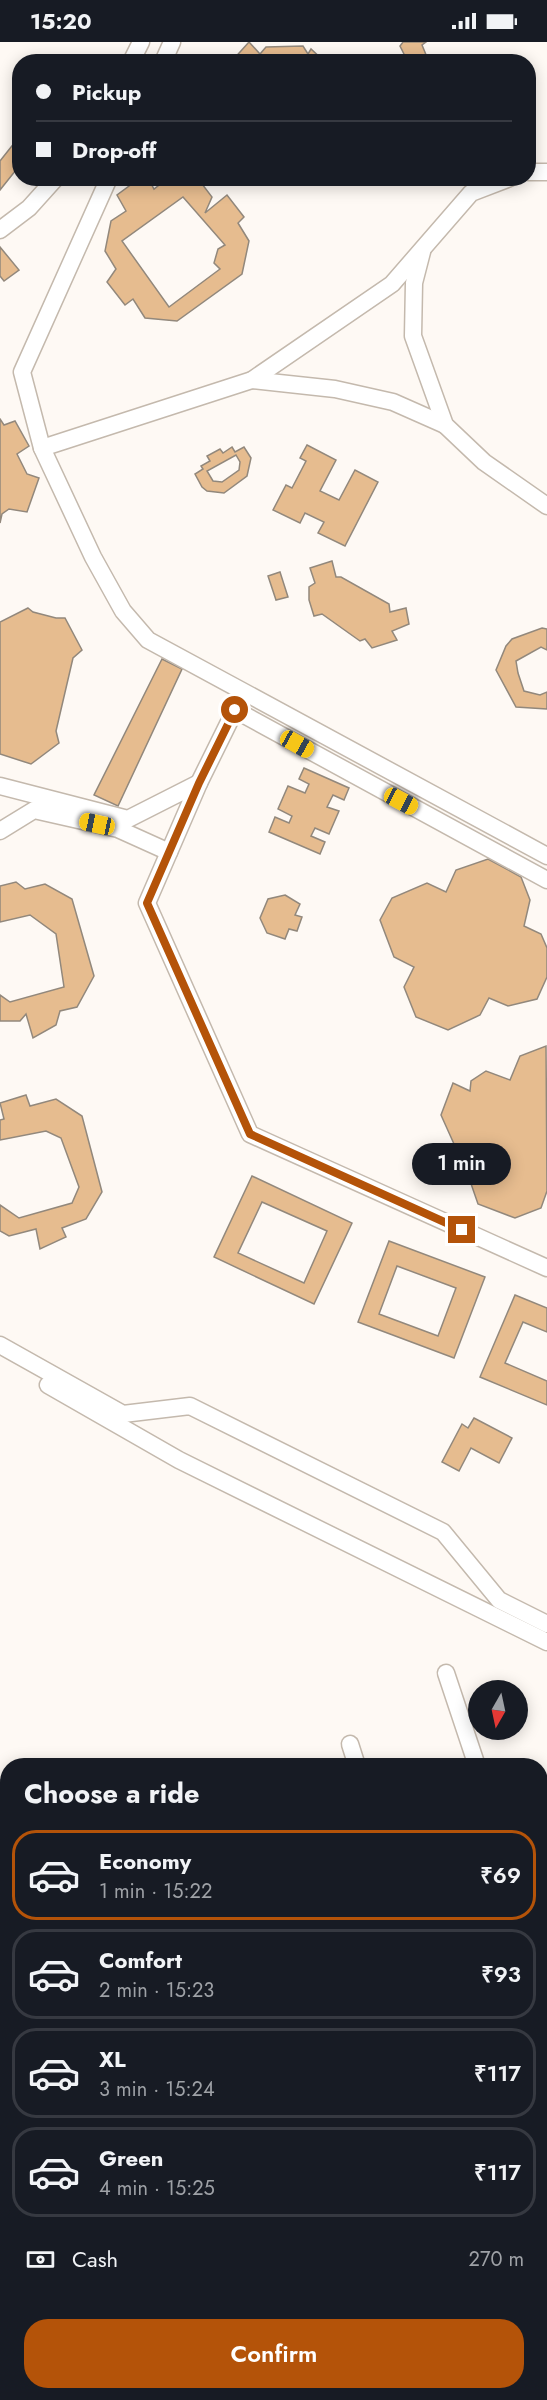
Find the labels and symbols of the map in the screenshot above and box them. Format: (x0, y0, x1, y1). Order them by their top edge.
route start (221, 696, 248, 723)
car (277, 727, 317, 761)
car (381, 785, 421, 817)
car (78, 811, 116, 837)
callout: 1 min (412, 1143, 512, 1185)
route end (448, 1216, 475, 1243)
north arrow (468, 1680, 528, 1740)

